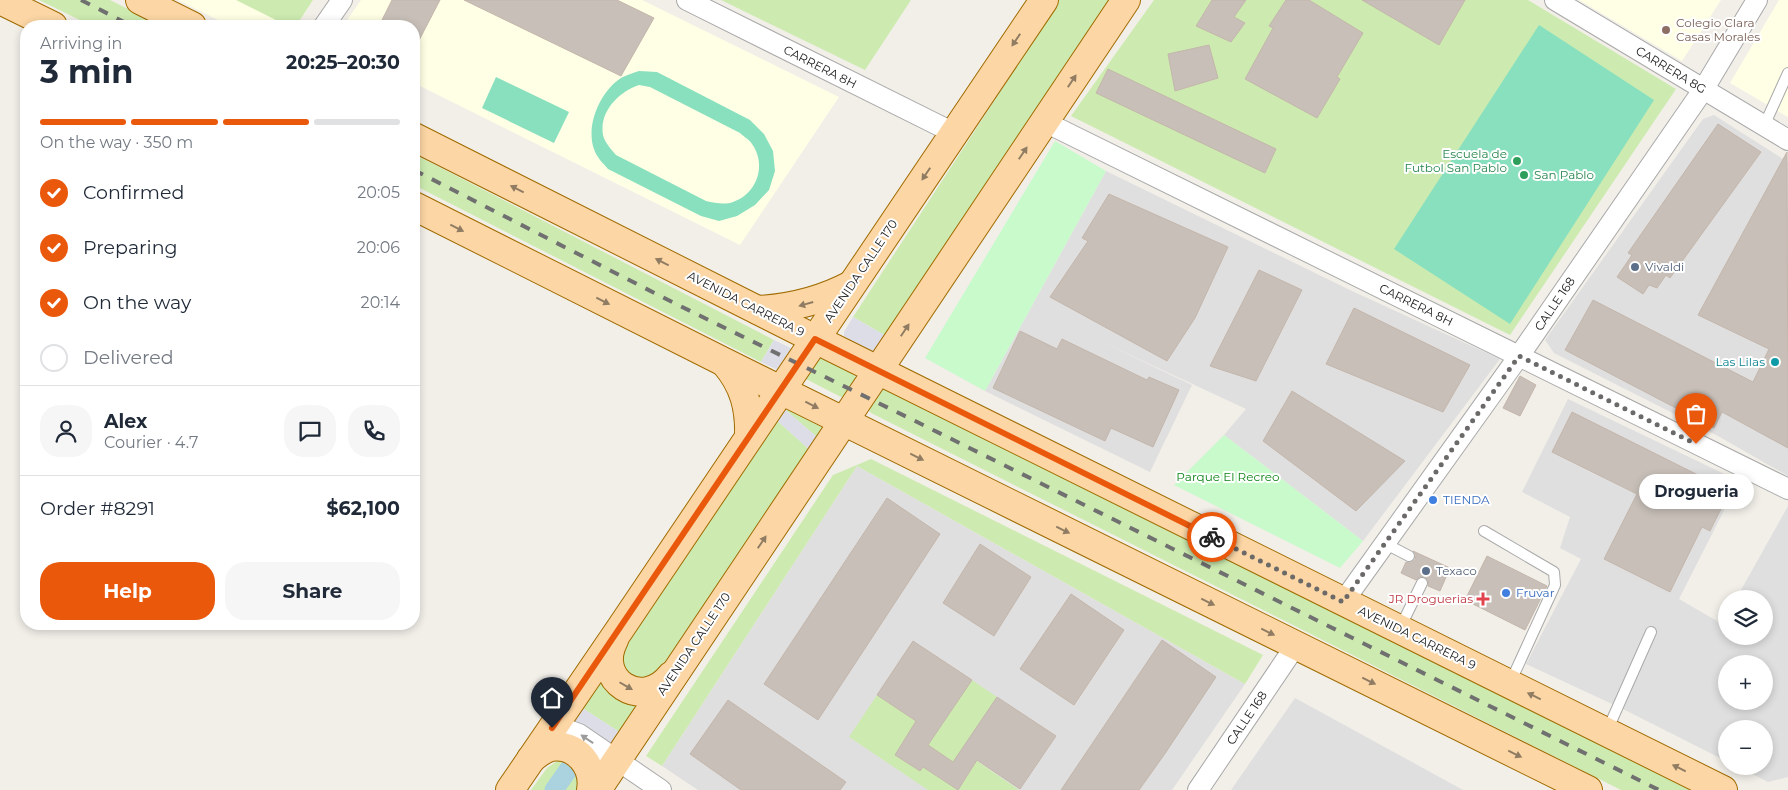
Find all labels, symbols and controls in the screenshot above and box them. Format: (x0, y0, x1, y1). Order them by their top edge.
place label: Colegio Clara Casas Morales (1676, 15, 1760, 44)
marker: Colegio Clara Casas Morales (1660, 24, 1672, 36)
text: Arriving in (40, 34, 122, 53)
one-way arrow (1011, 34, 1021, 47)
street label: CARRERA 8H (781, 42, 859, 91)
street label: CARRERA 8G (1633, 43, 1709, 97)
text: 20:25–20:30 (286, 51, 400, 74)
text: 3 min (40, 52, 133, 91)
one-way arrow (1067, 74, 1077, 88)
text: On the way · 350 m (40, 133, 193, 152)
place label: Escuela de Futbol San Pablo (1405, 146, 1507, 175)
one-way arrow (1018, 147, 1028, 160)
marker: Escuela de Futbol San Pablo (1511, 155, 1523, 167)
one-way arrow (921, 167, 931, 181)
place label: San Pablo (1534, 167, 1594, 182)
marker: San Pablo (1518, 169, 1530, 181)
icon: check (40, 179, 68, 207)
text: Confirmed (83, 181, 184, 204)
text: 20:05 (357, 183, 400, 202)
one-way arrow (510, 185, 524, 193)
street label: AVENIDA CALLE 170 (821, 216, 901, 325)
one-way arrow (450, 224, 465, 232)
icon: check (40, 234, 68, 262)
text: Preparing (83, 236, 178, 259)
text: 20:06 (357, 238, 400, 257)
one-way arrow (655, 258, 669, 266)
place label: Vivaldi (1645, 259, 1684, 274)
marker: Vivaldi (1629, 261, 1641, 273)
street label: AVENIDA CARRERA 9 (685, 268, 807, 340)
street label: CALLE 168 (1531, 274, 1578, 333)
street label: CARRERA 8H (1377, 280, 1456, 329)
icon: check (40, 289, 68, 317)
text: On the way (83, 291, 191, 314)
text: 20:14 (361, 293, 400, 312)
one-way arrow (595, 297, 610, 305)
one-way arrow (799, 300, 814, 308)
one-way arrow (900, 323, 910, 336)
text: Delivered (83, 346, 174, 369)
place label: Las Lilas (1715, 354, 1765, 369)
marker: Las Lilas (1769, 356, 1781, 368)
pin (1675, 393, 1717, 444)
icon: bag (1682, 400, 1710, 428)
one-way arrow (805, 401, 820, 410)
button: person (40, 405, 92, 457)
button: chat (284, 405, 336, 457)
button: phone (348, 405, 400, 457)
text: Alex (104, 410, 147, 433)
text: Courier · 4.7 (104, 433, 198, 452)
one-way arrow (910, 453, 925, 462)
park label: Parque El Recreo (1176, 469, 1280, 484)
callout: Drogueria (1638, 474, 1754, 509)
text: Drogueria (1654, 482, 1739, 501)
place label: TIENDA (1443, 492, 1490, 507)
marker: TIENDA (1427, 494, 1439, 506)
text: Order #8291 (40, 497, 155, 520)
text: $62,100 (326, 497, 400, 520)
courier (1187, 512, 1237, 562)
icon: bike (1198, 523, 1226, 551)
one-way arrow (1056, 526, 1070, 534)
one-way arrow (758, 535, 767, 548)
button: Help (40, 562, 215, 620)
button: Share (225, 562, 400, 620)
place label: Texaco (1436, 563, 1477, 578)
marker: Texaco (1420, 565, 1432, 577)
place label: Fruvar (1516, 585, 1555, 600)
marker: Fruvar (1500, 587, 1512, 599)
street label: AVENIDA CALLE 170 (654, 589, 734, 698)
map controls (1718, 590, 1773, 775)
button: layers (1718, 590, 1773, 645)
place label: JR Droguerias (1388, 591, 1473, 606)
marker: JR Droguerias (1477, 593, 1489, 605)
one-way arrow (1201, 599, 1215, 607)
street label: AVENIDA CARRERA 9 (1356, 602, 1479, 673)
one-way arrow (1261, 628, 1275, 636)
button: + (1718, 655, 1773, 710)
pin (531, 677, 573, 728)
one-way arrow (1362, 677, 1376, 685)
one-way arrow (618, 682, 633, 690)
icon: home (538, 684, 566, 712)
street label: CALLE 168 (1223, 688, 1270, 747)
one-way arrow (1527, 692, 1541, 700)
button: − (1718, 720, 1773, 775)
one-way arrow (580, 734, 593, 744)
one-way arrow (1507, 749, 1522, 758)
one-way arrow (1672, 764, 1686, 772)

